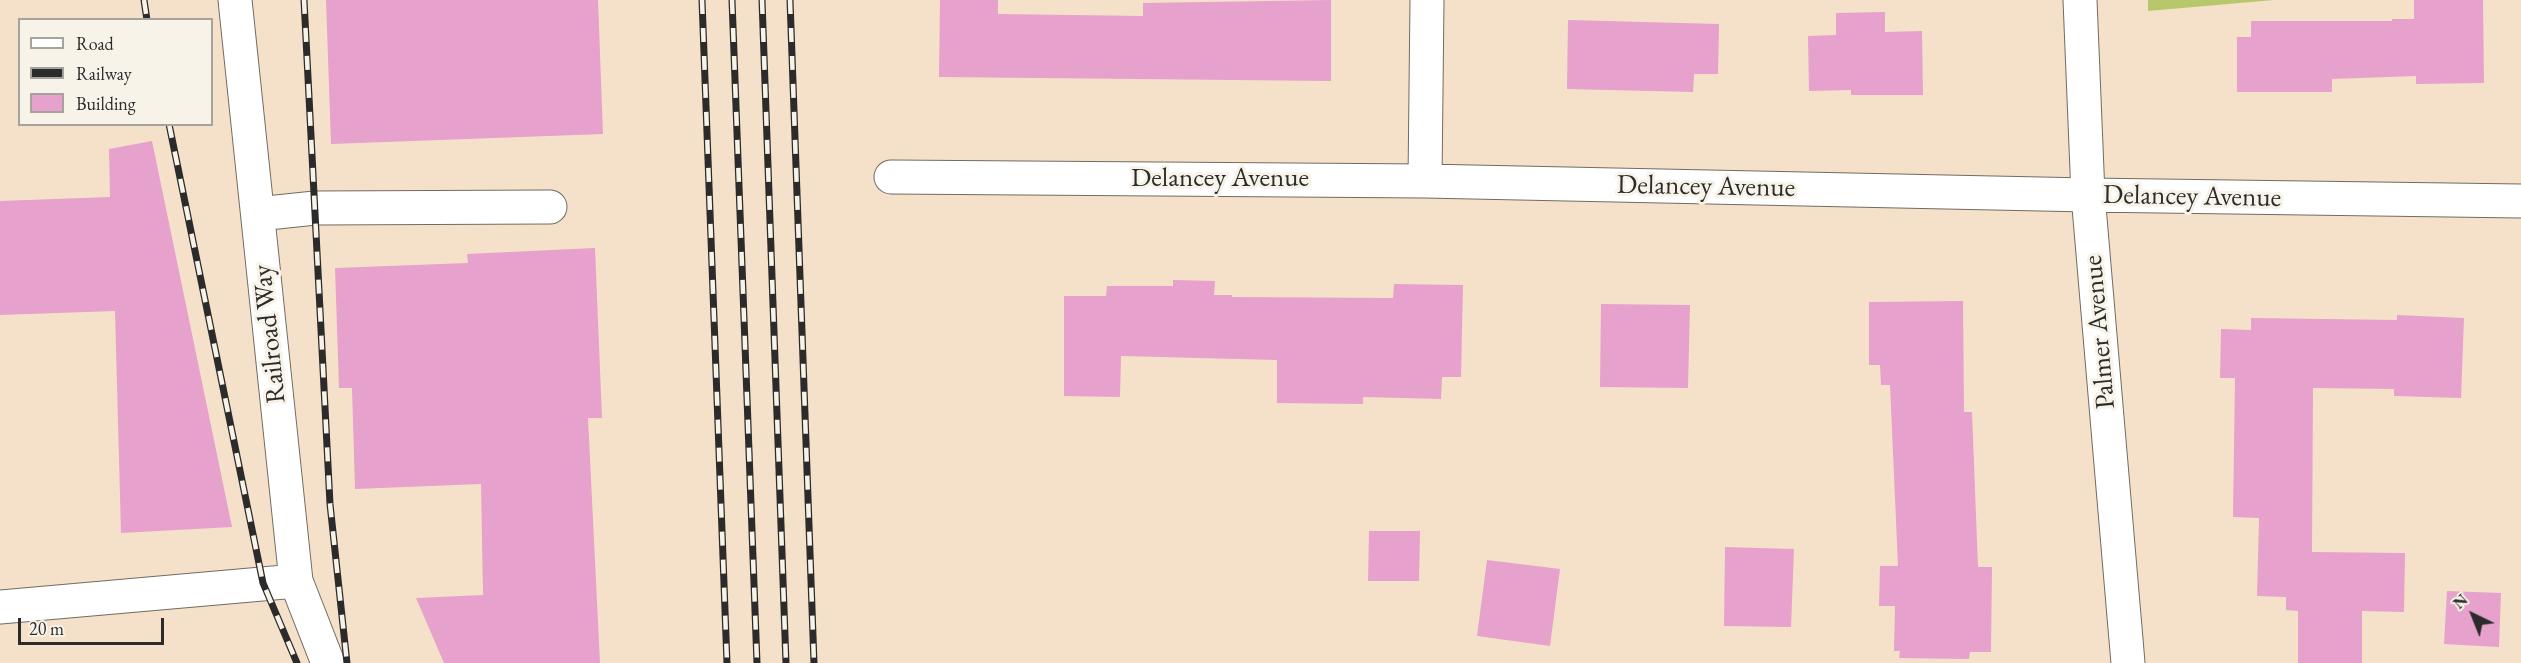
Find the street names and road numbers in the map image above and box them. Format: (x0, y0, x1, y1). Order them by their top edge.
street label: Delancey Avenue (1131, 163, 1309, 195)
street label: Delancey Avenue (1617, 169, 1795, 205)
street label: Delancey Avenue (2103, 179, 2281, 215)
street label: Palmer Avenue (2077, 254, 2123, 410)
street label: Railroad Way (247, 263, 293, 405)

